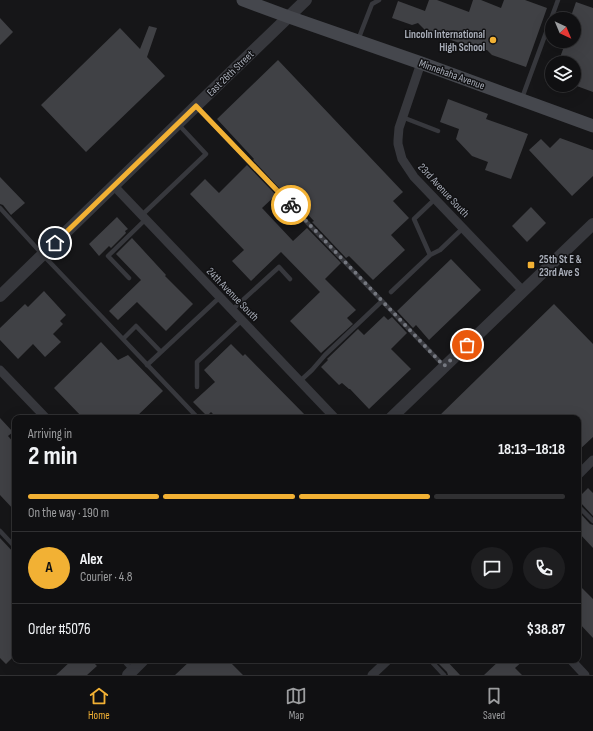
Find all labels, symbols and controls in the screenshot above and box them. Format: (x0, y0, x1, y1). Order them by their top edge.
north arrow (545, 12, 581, 48)
map controls (545, 12, 581, 92)
place label: Lincoln International High School (405, 28, 485, 54)
marker: Lincoln International High School (488, 35, 498, 45)
street label: East 26th Street (204, 47, 257, 99)
button: layers (545, 56, 581, 92)
street label: Minnehaha Avenue (417, 57, 486, 92)
street label: 23rd Avenue South (415, 161, 472, 220)
courier (271, 185, 311, 225)
icon: bike (280, 194, 302, 216)
pin (38, 226, 72, 260)
icon: home (44, 232, 66, 254)
place label: 25th St E & 23rd Ave S (539, 253, 582, 279)
marker: 25th St E & 23rd Ave S (526, 260, 536, 270)
street label: 24th Avenue South (204, 265, 262, 324)
pin (450, 328, 484, 362)
icon: bag (456, 334, 478, 356)
text: Arriving in (28, 426, 72, 442)
text: 18:13–18:18 (498, 440, 565, 459)
text: 2 min (28, 441, 78, 472)
text: On the way · 190 m (28, 505, 109, 521)
button: chat (471, 547, 513, 589)
button: phone (523, 547, 565, 589)
text: Alex (80, 550, 103, 569)
text: A (45, 558, 53, 577)
text: Courier · 4.8 (80, 569, 132, 585)
text: Order #5076 (28, 620, 91, 639)
text: $38.87 (527, 620, 565, 639)
tab: Home (88, 685, 110, 722)
tab: Map (285, 685, 307, 722)
tab: Saved (483, 685, 505, 722)

